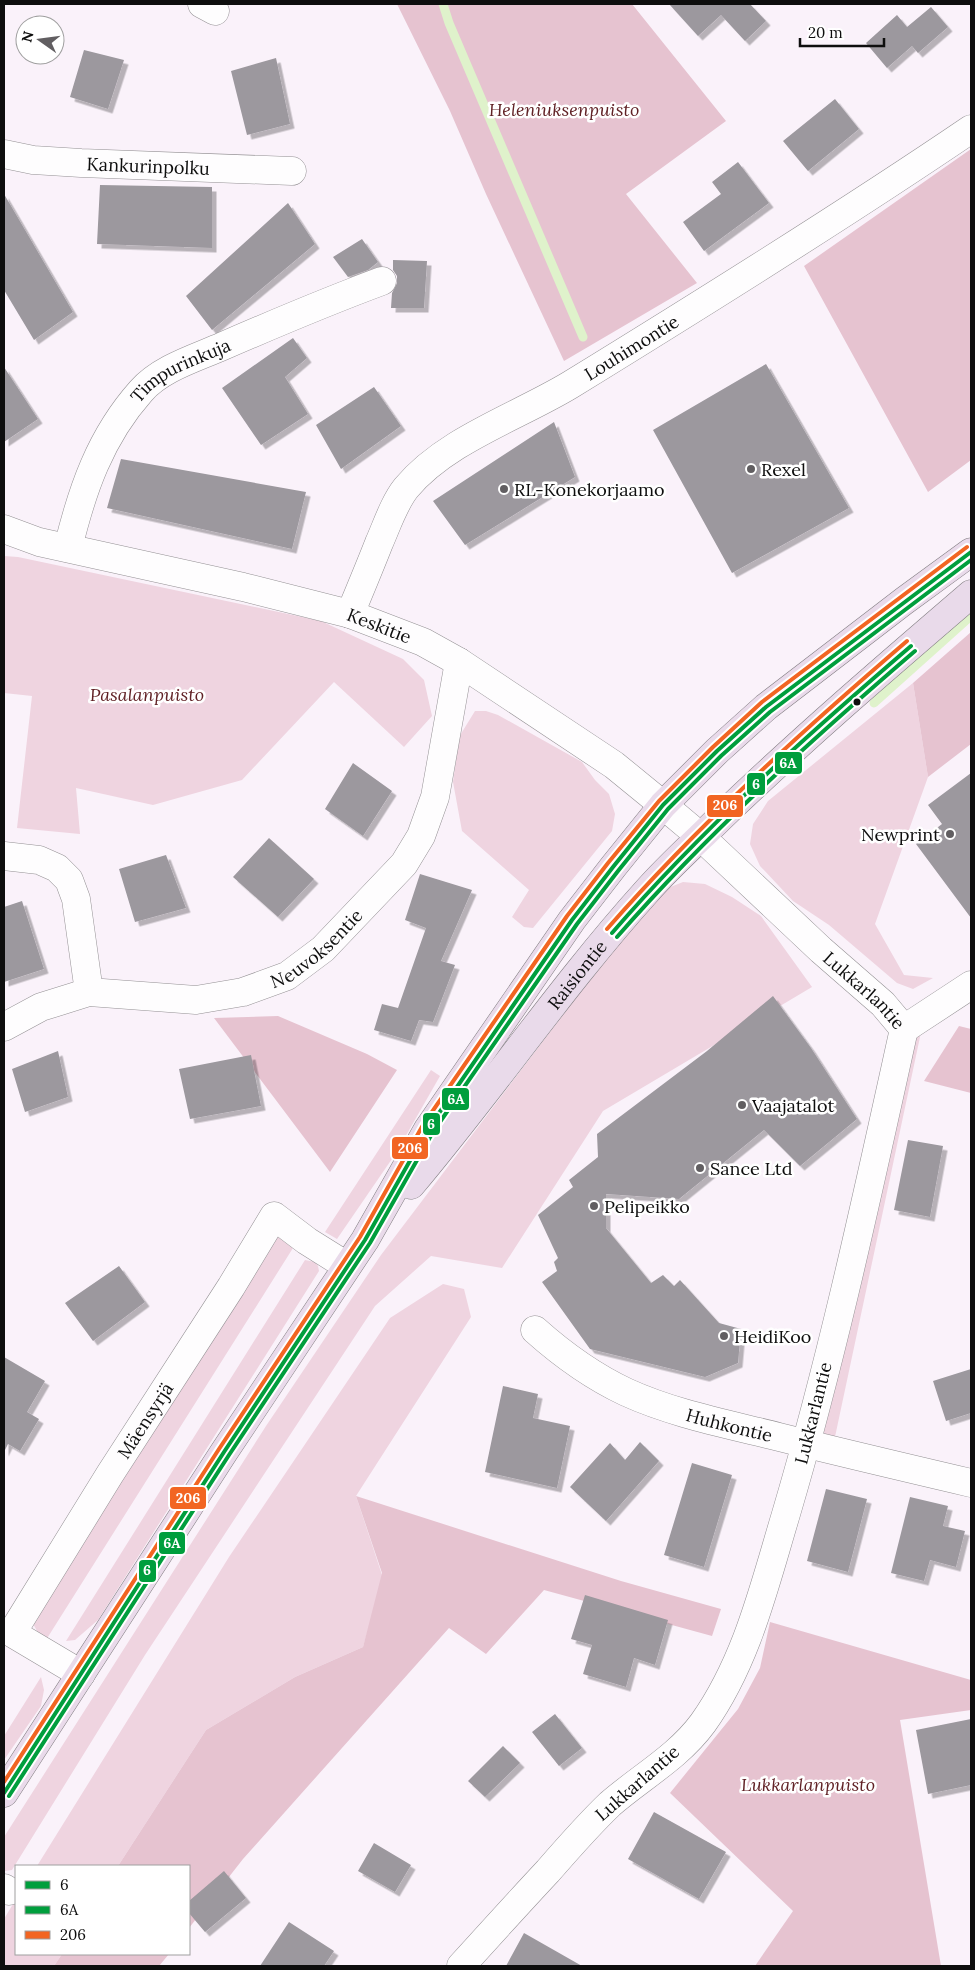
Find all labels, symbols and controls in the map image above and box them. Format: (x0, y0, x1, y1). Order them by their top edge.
north arrow (15, 15, 65, 65)
scale bar (800, 15, 884, 47)
text: 20 m (808, 23, 843, 42)
text: N (17, 29, 37, 44)
park label: Heleniuksenpuisto (489, 98, 639, 121)
street label: Kankurinpolku (86, 152, 211, 179)
street label: Louhimontie (580, 309, 683, 385)
street label: Timpurinkuja (125, 333, 234, 407)
place label: Rexel (761, 458, 806, 481)
marker: Rexel (745, 463, 757, 475)
place label: RL-Konekorjaamo (514, 478, 665, 501)
marker: RL-Konekorjaamo (498, 483, 510, 495)
street label: Keskitie (344, 603, 415, 648)
park label: Pasalanpuisto (90, 683, 204, 706)
unlabelled marker (852, 697, 862, 707)
line badge: 6A (774, 751, 803, 775)
text: 6A (779, 754, 797, 772)
line badge: 6 (746, 772, 766, 796)
text: 6 (752, 775, 760, 793)
line badge: 206 (706, 794, 744, 818)
text: 206 (713, 796, 737, 814)
place label: Newprint (861, 823, 940, 846)
marker: Newprint (944, 828, 956, 840)
street label: Neuvoksentie (267, 903, 367, 993)
street label: Raisiontie (542, 935, 612, 1014)
street label: Lukkarlantie (819, 946, 911, 1034)
line badge: 6A (441, 1087, 470, 1111)
text: 6A (447, 1090, 465, 1108)
place label: Vaajatalot (751, 1094, 834, 1117)
marker: Vaajatalot (736, 1099, 748, 1111)
line badge: 6 (422, 1112, 441, 1136)
text: 6 (427, 1115, 435, 1133)
line badge: 206 (391, 1136, 429, 1160)
text: 206 (398, 1139, 422, 1157)
place label: Sance Ltd (710, 1157, 793, 1180)
marker: Sance Ltd (694, 1162, 706, 1174)
place label: Pelipeikko (604, 1195, 690, 1218)
marker: Pelipeikko (588, 1200, 600, 1212)
place label: HeidiKoo (734, 1325, 811, 1348)
marker: HeidiKoo (718, 1330, 730, 1342)
street label: Lukkarlantie (789, 1359, 837, 1466)
street label: Mäensyrjä (112, 1378, 178, 1463)
street label: Huhkontie (684, 1403, 775, 1446)
line badge: 206 (169, 1486, 207, 1510)
text: 206 (176, 1489, 200, 1507)
line badge: 6A (158, 1531, 186, 1555)
text: 6A (163, 1534, 181, 1552)
line badge: 6 (138, 1559, 157, 1583)
text: 6 (143, 1561, 151, 1579)
street label: Lukkarlantie (590, 1740, 684, 1826)
park label: Lukkarlanpuisto (741, 1773, 875, 1796)
legend (15, 1865, 190, 1955)
text: 6 (60, 1875, 69, 1894)
text: 6A (60, 1900, 79, 1919)
text: 206 (60, 1925, 86, 1944)

